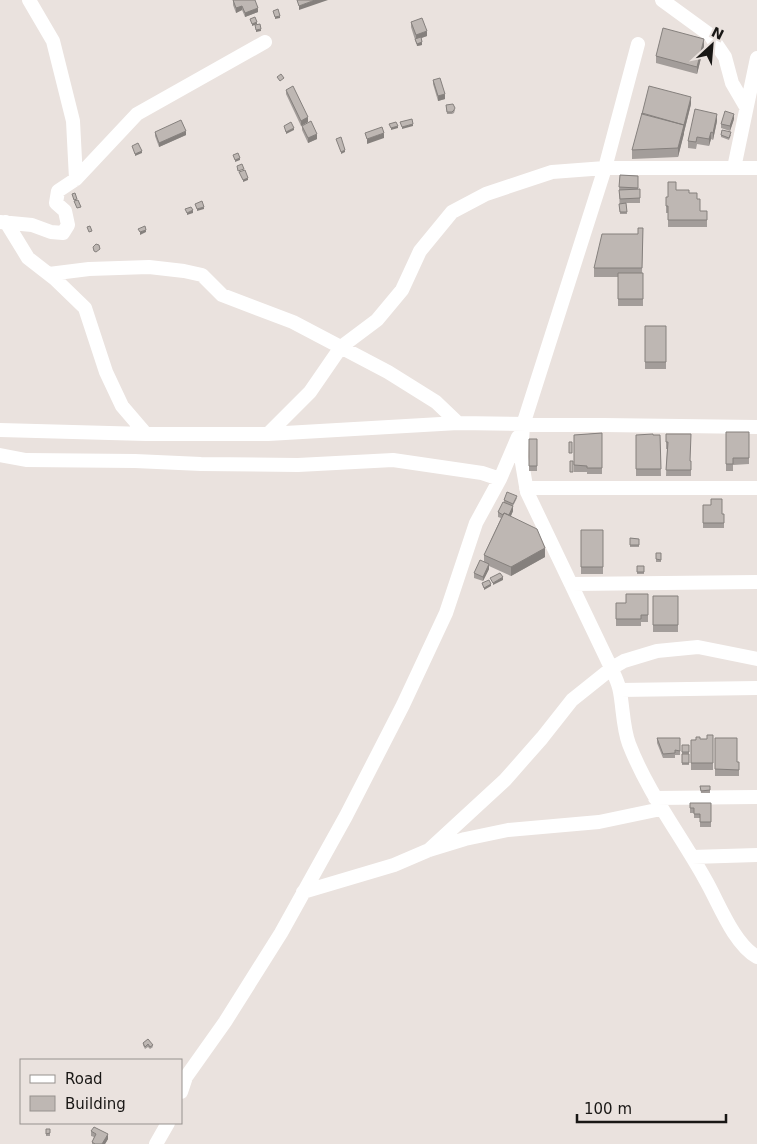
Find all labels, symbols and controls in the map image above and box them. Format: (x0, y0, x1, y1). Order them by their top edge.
north arrow (687, 20, 737, 70)
text: N (709, 24, 726, 43)
legend (20, 1059, 182, 1124)
text: Road (65, 1070, 103, 1088)
scale bar (577, 1092, 726, 1124)
text: Building (65, 1095, 126, 1113)
text: 100 m (584, 1100, 632, 1118)

